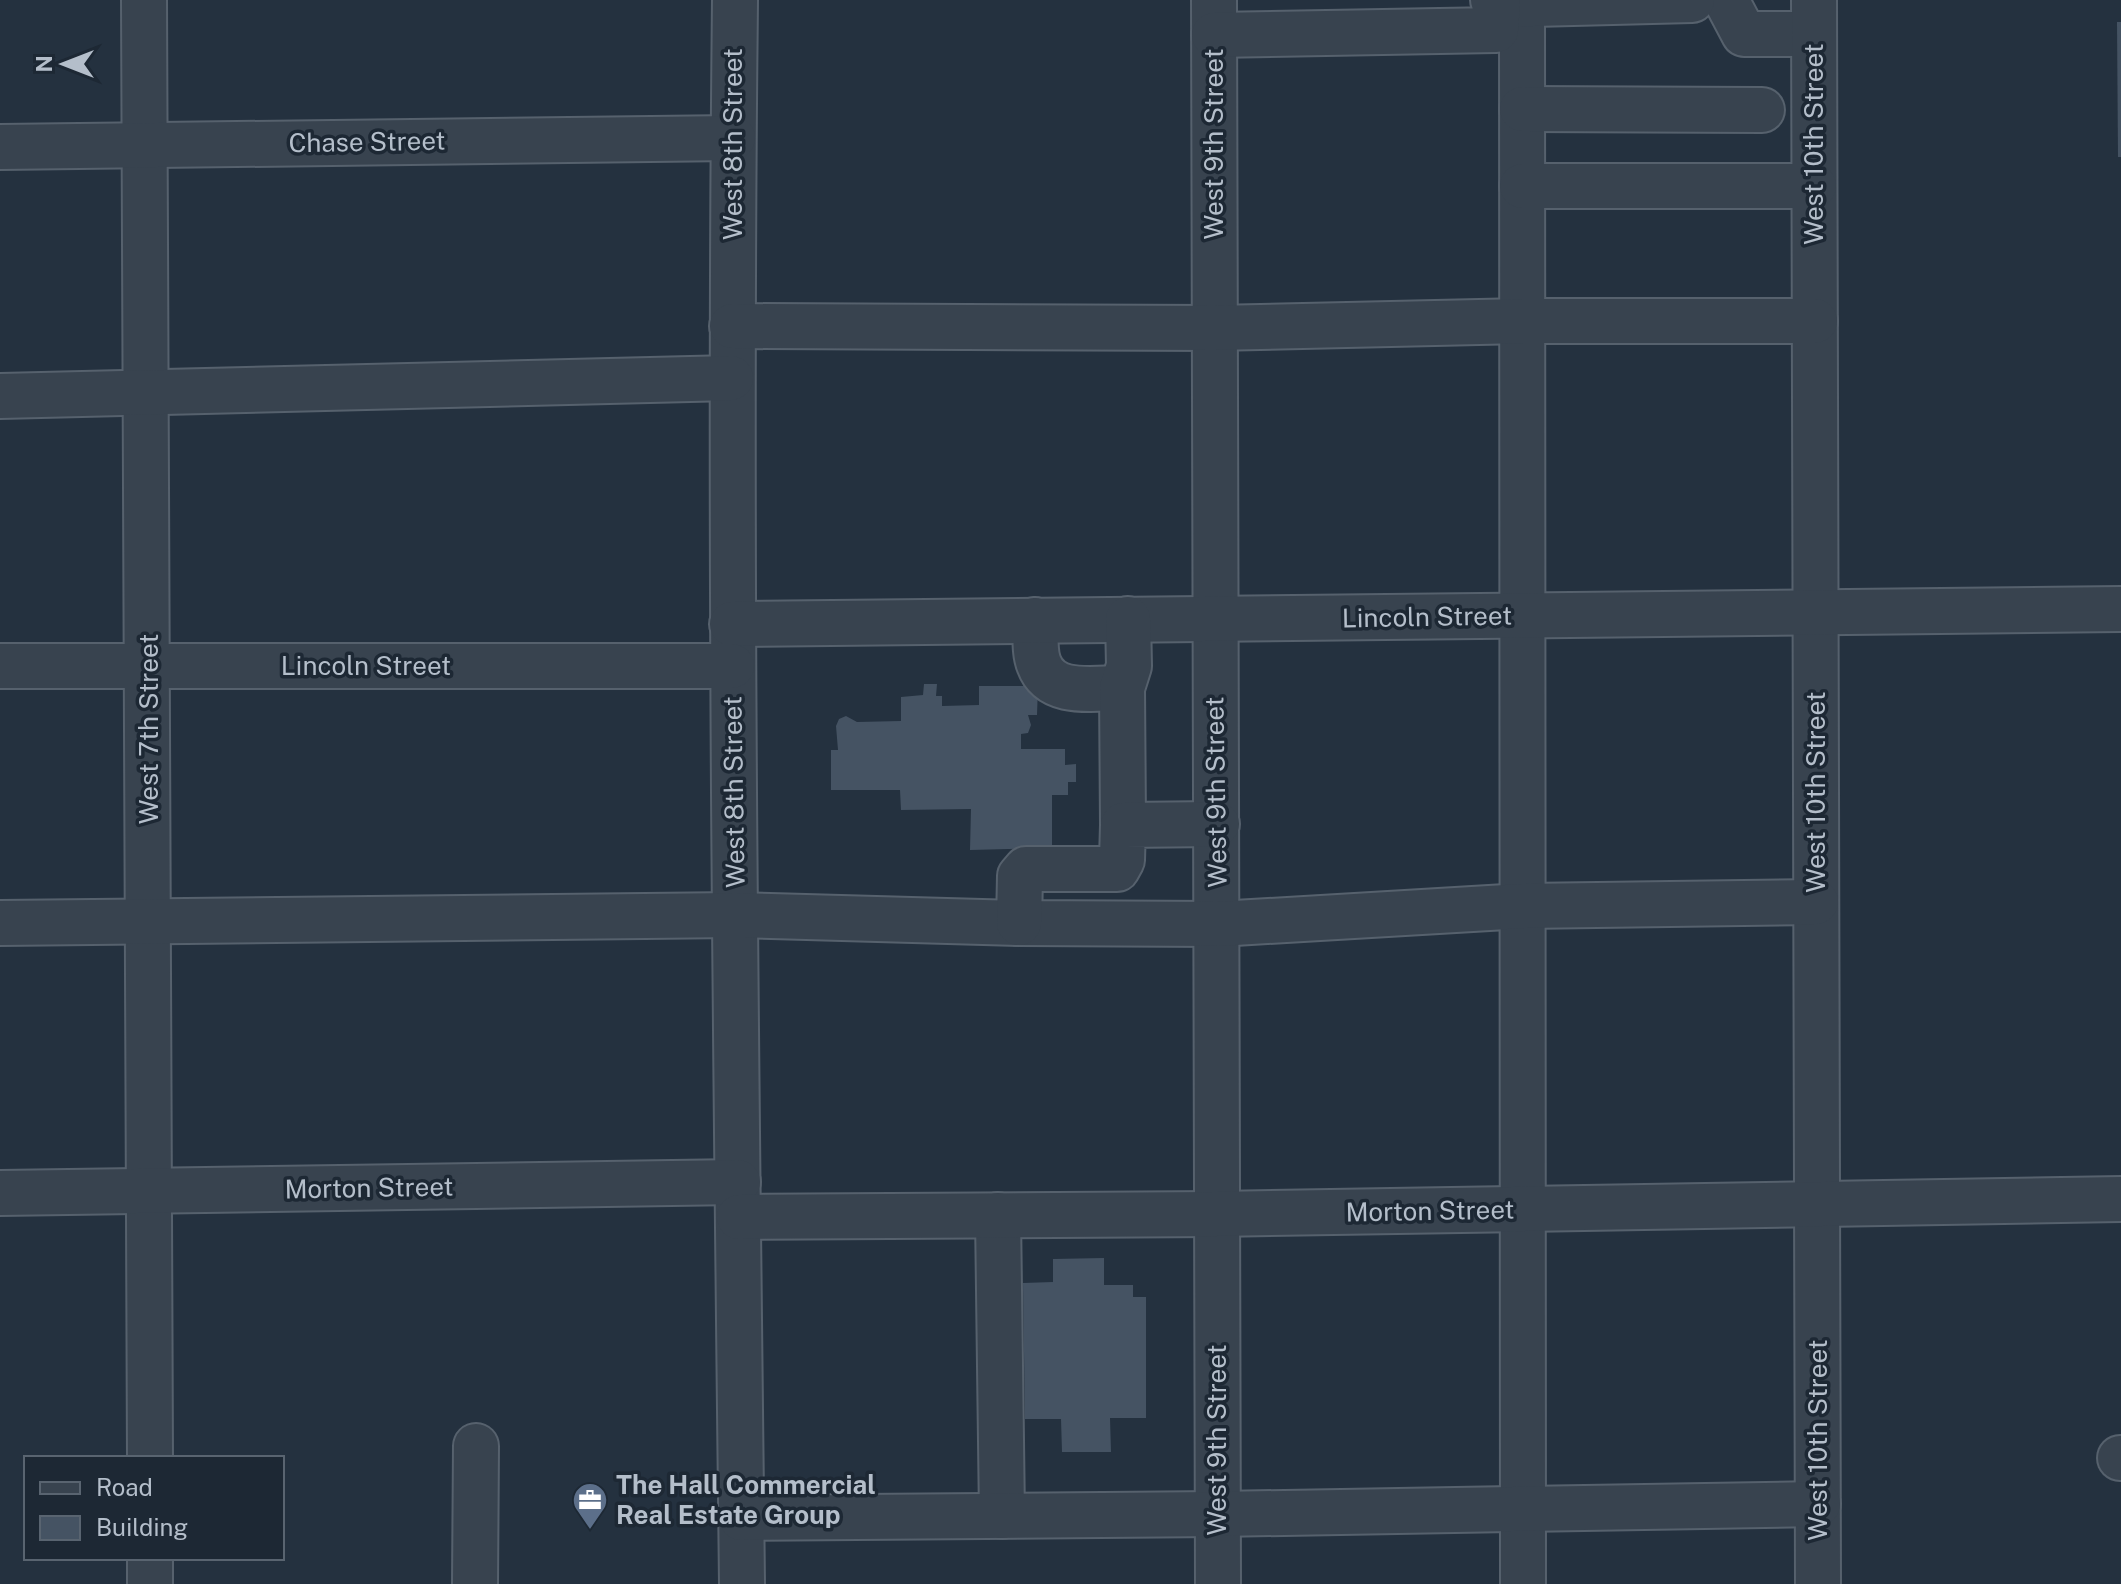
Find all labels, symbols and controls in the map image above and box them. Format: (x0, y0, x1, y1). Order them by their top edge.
north arrow (24, 24, 104, 104)
street label: West 10th Street (1798, 43, 1829, 245)
street label: West 8th Street (717, 48, 748, 240)
street label: West 9th Street (1198, 48, 1229, 240)
text: N (31, 55, 57, 73)
street label: Chase Street (288, 125, 446, 158)
street label: Lincoln Street (1342, 600, 1512, 633)
street label: West 7th Street (133, 634, 164, 824)
street label: Lincoln Street (281, 650, 451, 681)
street label: West 10th Street (1800, 691, 1831, 893)
street label: West 8th Street (716, 696, 751, 888)
street label: West 9th Street (1198, 696, 1233, 888)
street label: Morton Street (284, 1171, 454, 1204)
street label: Morton Street (1345, 1194, 1515, 1227)
street label: West 10th Street (1802, 1339, 1833, 1541)
street label: West 9th Street (1201, 1344, 1232, 1536)
legend (24, 1456, 284, 1560)
place label: The Hall Commercial Real Estate Group (616, 1469, 876, 1530)
text: Road (96, 1473, 153, 1501)
office icon: The Hall Commercial Real Estate Group (571, 1481, 609, 1531)
text: Building (96, 1513, 188, 1541)

